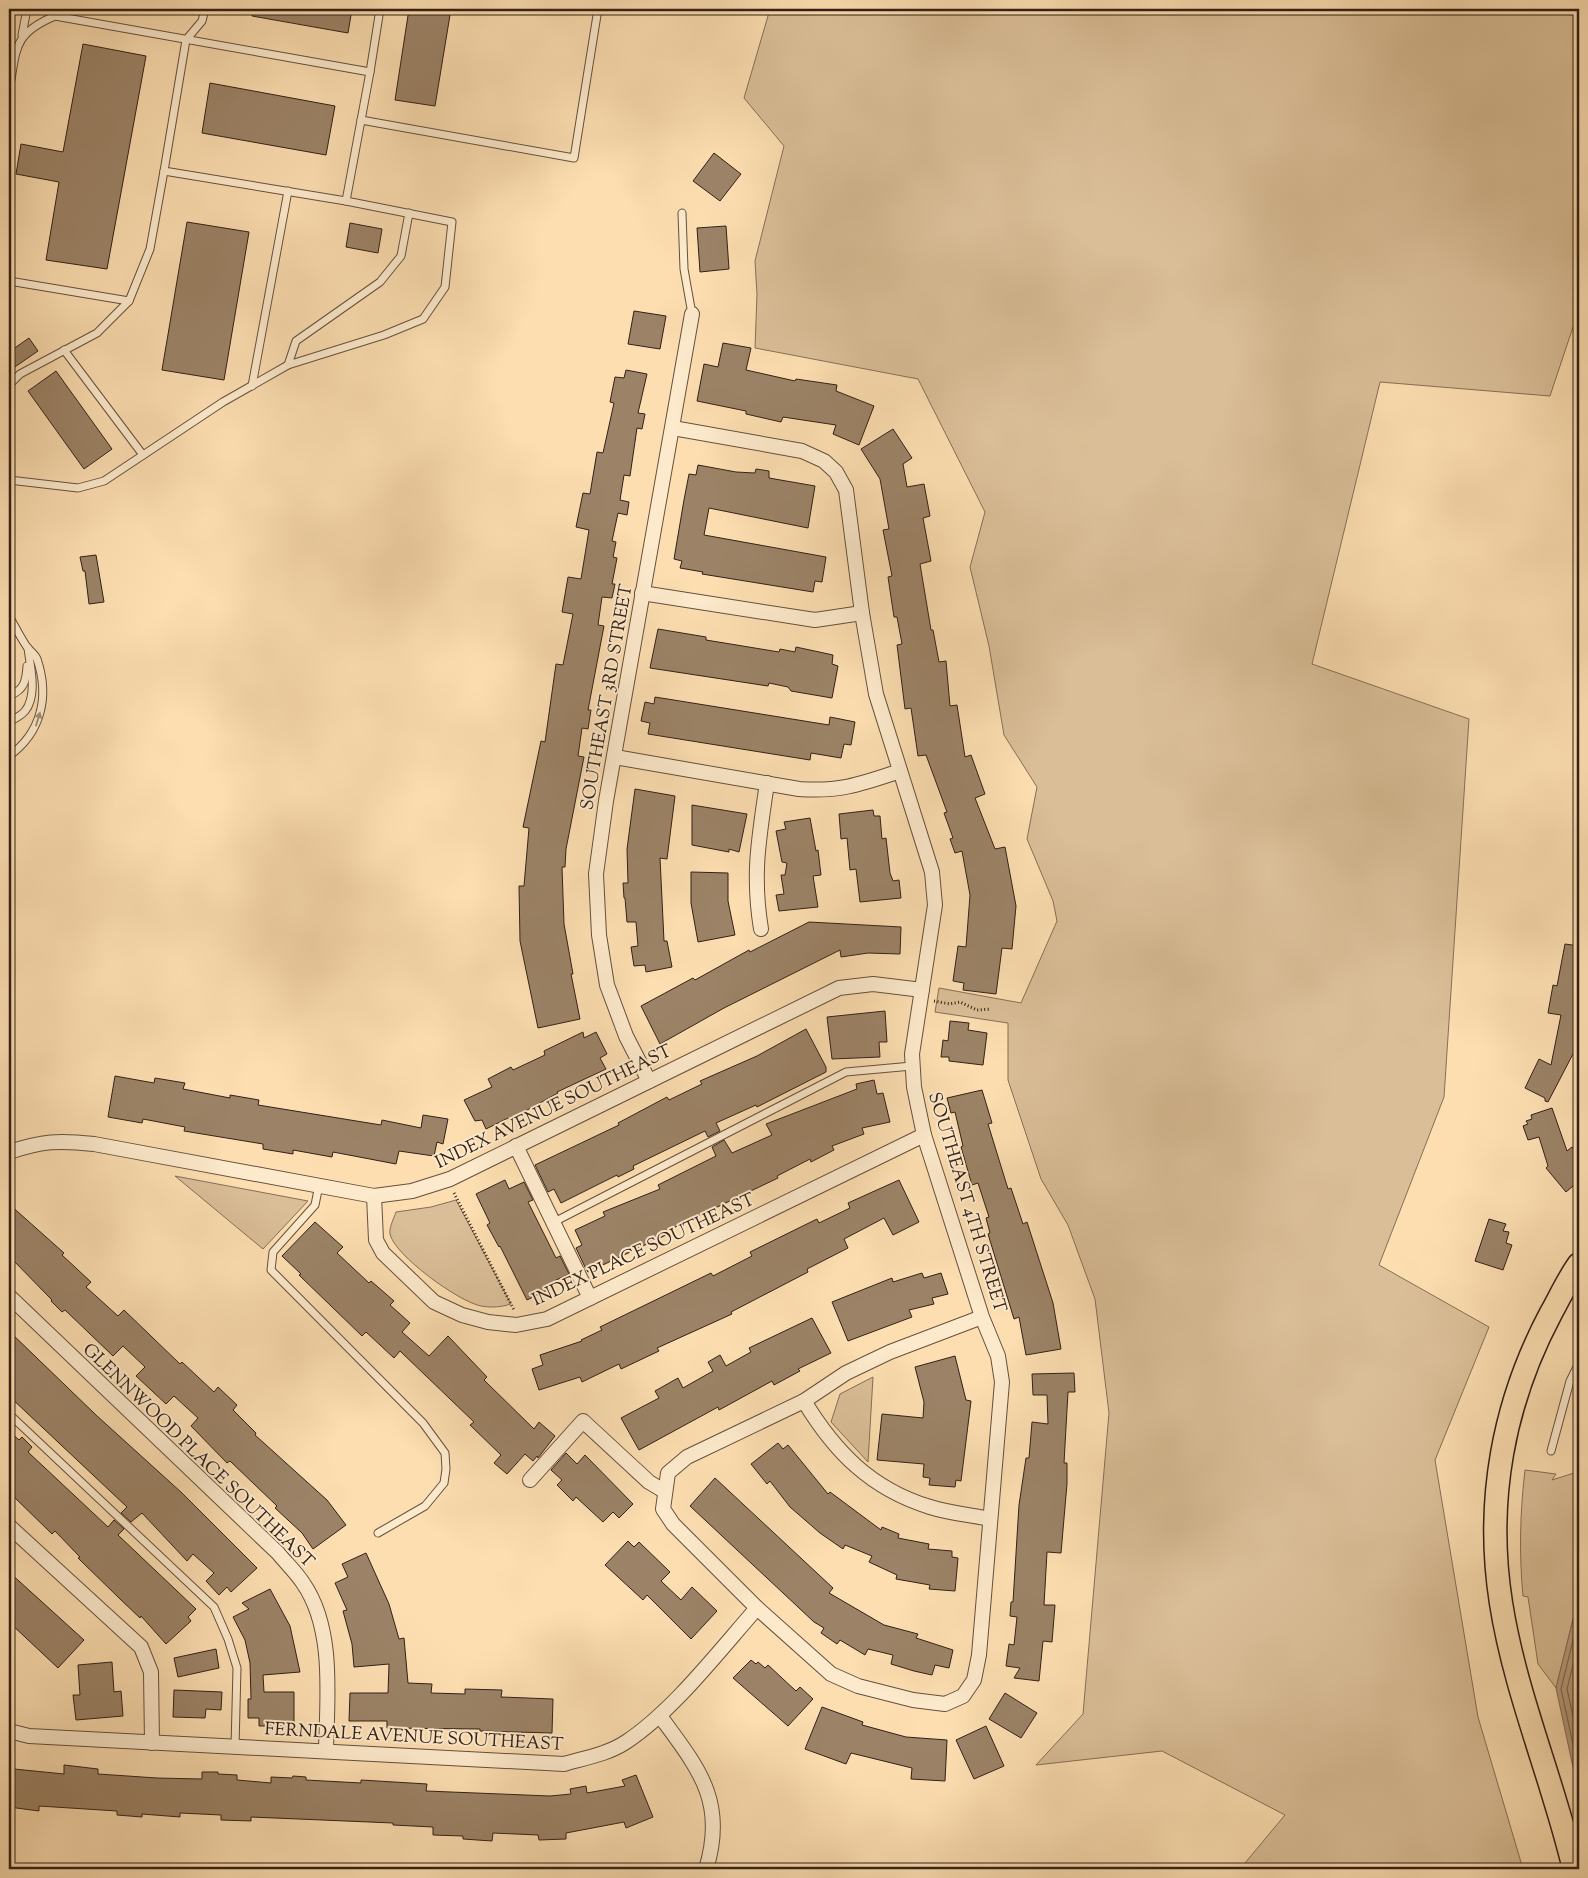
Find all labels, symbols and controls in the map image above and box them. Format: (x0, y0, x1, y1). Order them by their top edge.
street label: SOUTHEAST 3RD STREET (575, 582, 641, 812)
one-way arrow (35, 711, 43, 726)
street label: INDEX AVENUE SOUTHEAST (431, 1039, 677, 1177)
street label: SOUTHEAST 4TH STREET (920, 1089, 1012, 1316)
street label: INDEX PLACE SOUTHEAST (528, 1188, 760, 1314)
street label: GLENNWOOD PLACE SOUTHEAST (76, 1338, 320, 1575)
street label: FERNDALE AVENUE SOUTHEAST (264, 1717, 564, 1759)

